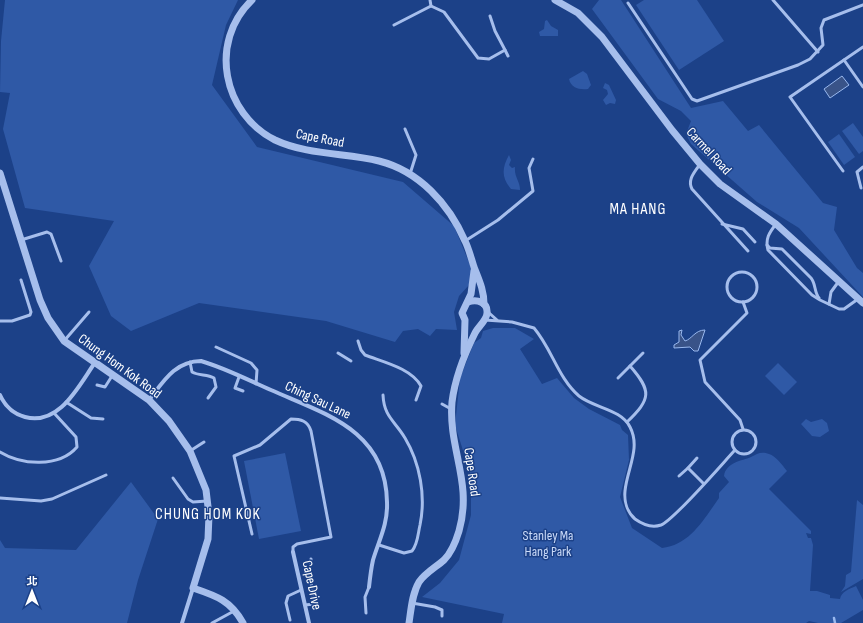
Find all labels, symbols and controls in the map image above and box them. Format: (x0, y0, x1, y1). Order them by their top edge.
street label: Carmel Road (683, 124, 735, 178)
street label: Cape Road (294, 125, 346, 151)
district label: MA HANG (609, 200, 667, 219)
street label: Chung Hom Kok Road (75, 330, 165, 402)
street label: Ching Sau Lane (282, 377, 354, 423)
street label: Cape Road (460, 447, 484, 498)
district label: CHUNG HOM KOK (155, 505, 261, 524)
park label: Stanley Ma Hang Park (522, 527, 574, 560)
street label: Cape Drive (298, 559, 326, 611)
north arrow (12, 571, 52, 611)
text: 北 (27, 575, 38, 588)

